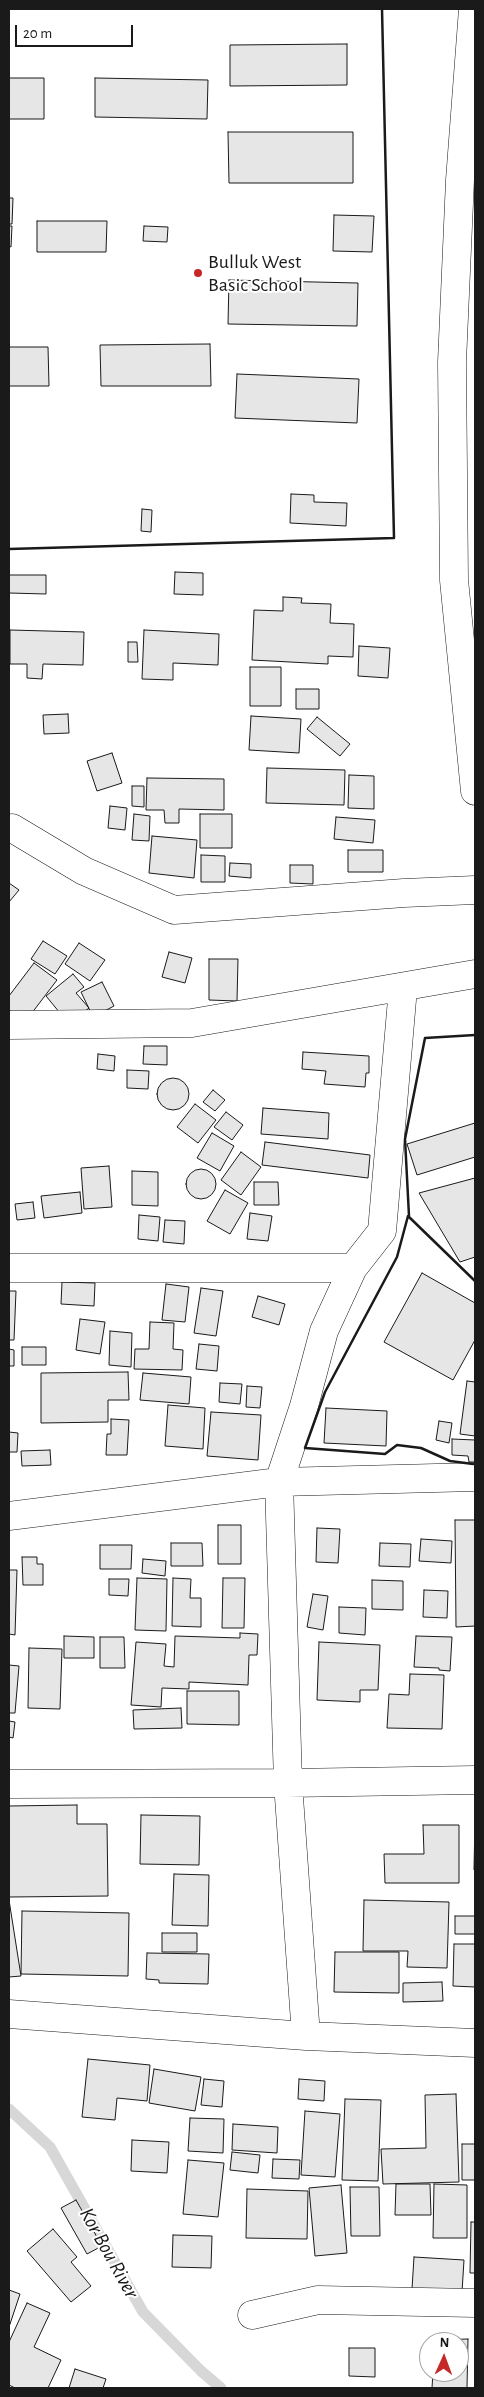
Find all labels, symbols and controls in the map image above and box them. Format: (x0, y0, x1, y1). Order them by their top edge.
scale bar (18, 15, 135, 47)
text: 20 m (23, 26, 52, 41)
place label: Bulluk West Basic School (208, 250, 303, 297)
marker: Bulluk West Basic School (192, 267, 204, 279)
water label: Kor Bou River (74, 2203, 144, 2303)
north arrow (419, 2332, 469, 2382)
text: N (439, 2336, 450, 2350)

